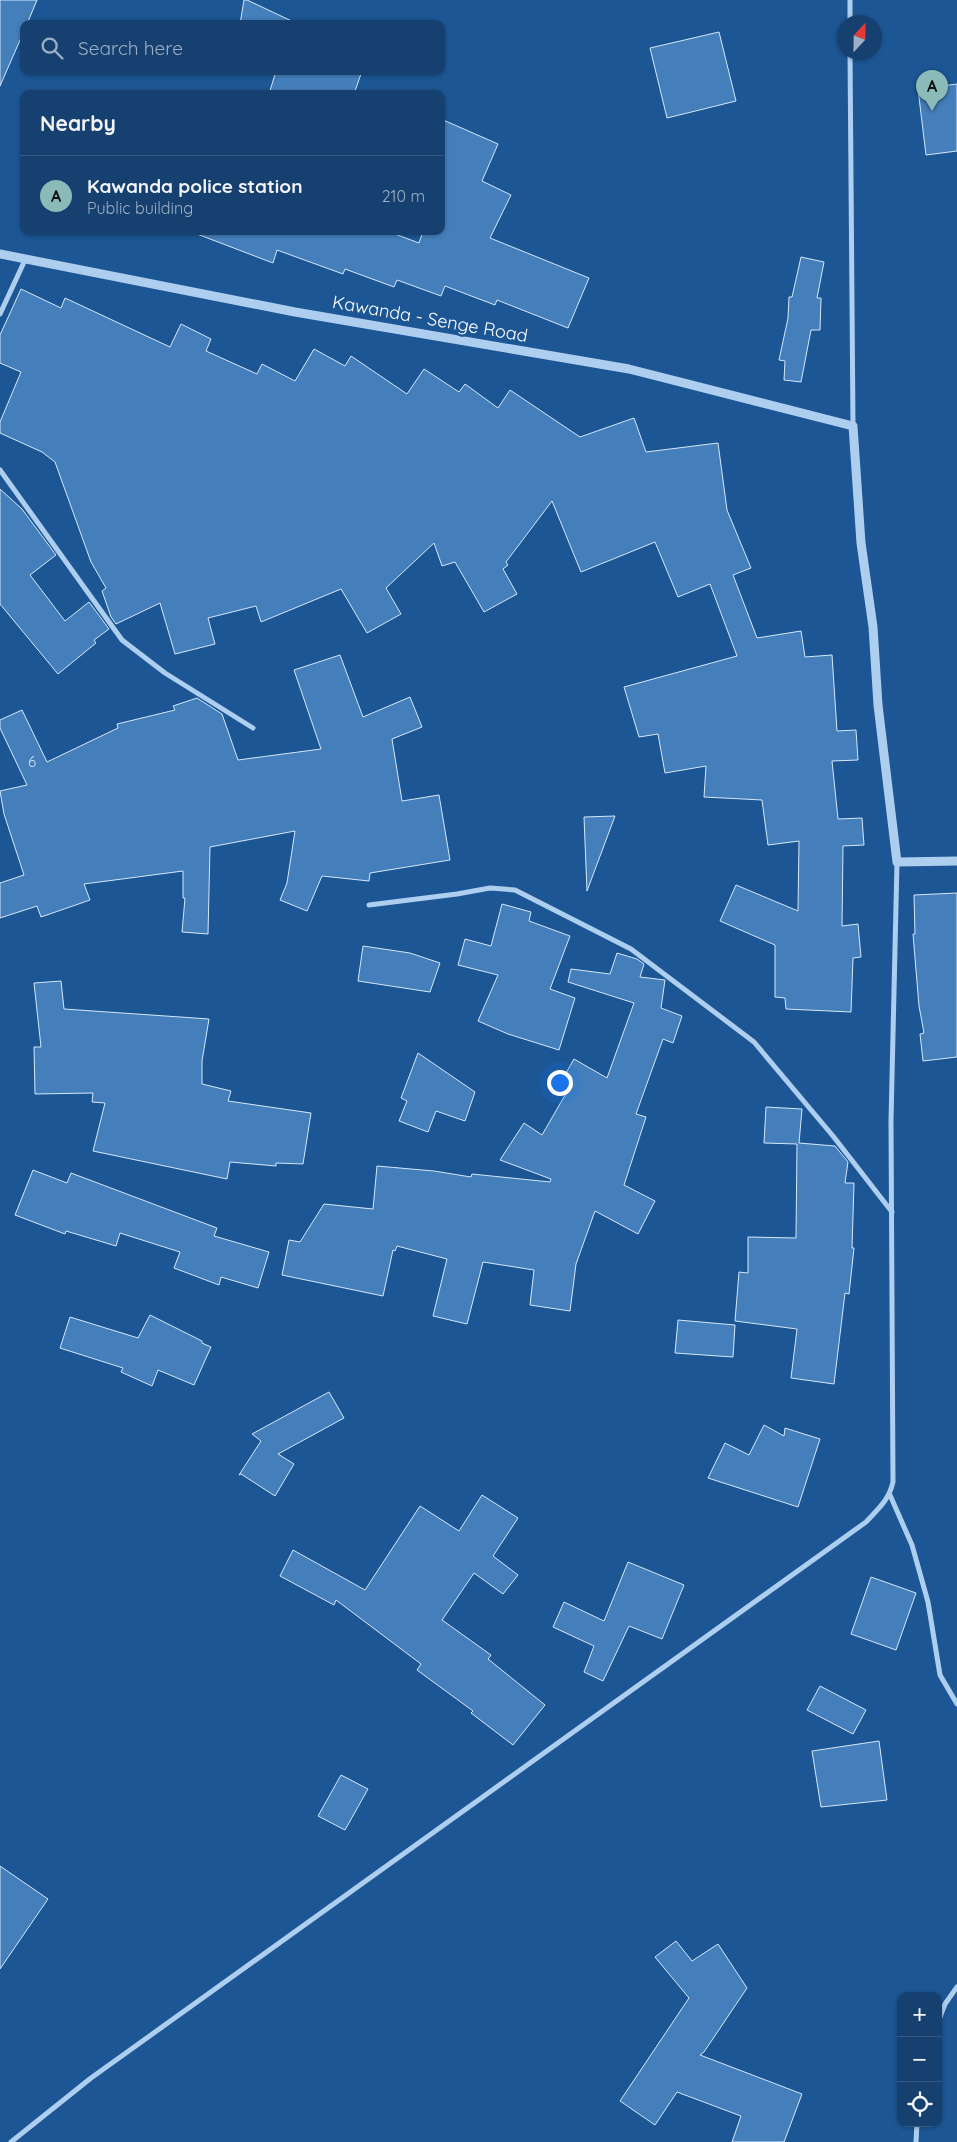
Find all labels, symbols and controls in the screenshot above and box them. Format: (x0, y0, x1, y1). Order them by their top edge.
north arrow (837, 15, 882, 60)
search box (20, 20, 445, 75)
icon: search (38, 34, 66, 62)
text: Search here (78, 36, 183, 60)
pin: A (916, 70, 948, 111)
text: Nearby (40, 110, 116, 136)
text: Kawanda police station (87, 174, 302, 198)
text: A (51, 186, 61, 206)
text: 210 m (382, 186, 425, 206)
text: Public building (87, 198, 193, 218)
street label: Kawanda - Senge Road (331, 290, 530, 347)
house number: 6 (28, 752, 36, 771)
your location (547, 1070, 573, 1096)
map controls (897, 1992, 942, 2127)
button: + (897, 1992, 942, 2037)
button: − (897, 2037, 942, 2082)
button: locate (897, 2082, 942, 2127)

